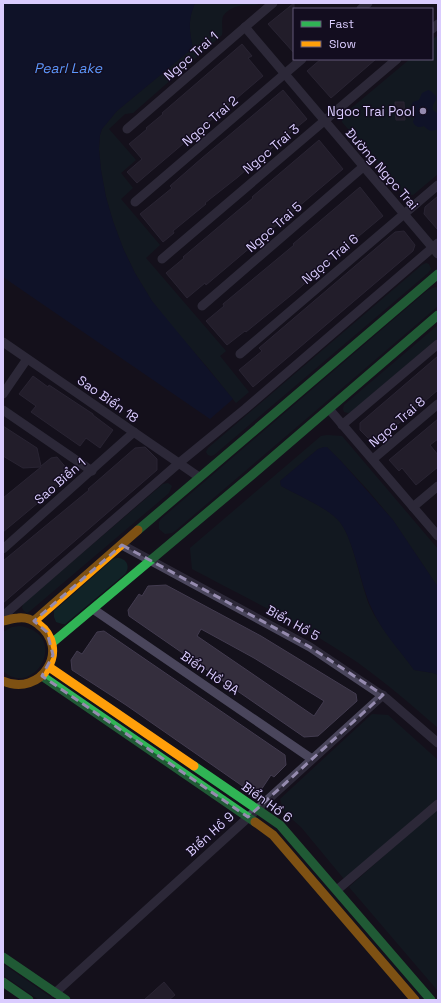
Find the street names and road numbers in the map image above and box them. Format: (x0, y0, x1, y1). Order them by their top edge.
street label: Ngọc Trai 1 (160, 28, 222, 84)
street label: Ngọc Trai 2 (178, 92, 242, 150)
street label: Ngọc Trai 3 (239, 120, 303, 178)
street label: Đường Ngọc Trai (342, 125, 422, 213)
street label: Ngọc Trai 5 (242, 198, 306, 256)
street label: Ngọc Trai 6 (298, 230, 362, 288)
street label: Sao Biển 18 (74, 372, 142, 426)
street label: Ngọc Trai 8 (365, 393, 429, 451)
street label: Sao Biển 1 (31, 454, 89, 508)
street label: Biển Hồ 5 (263, 601, 323, 645)
street label: Biển Hồ 9A (178, 647, 242, 699)
street label: Biển Hồ 6 (238, 778, 296, 826)
street label: Biển Hồ 9 (183, 808, 238, 860)

